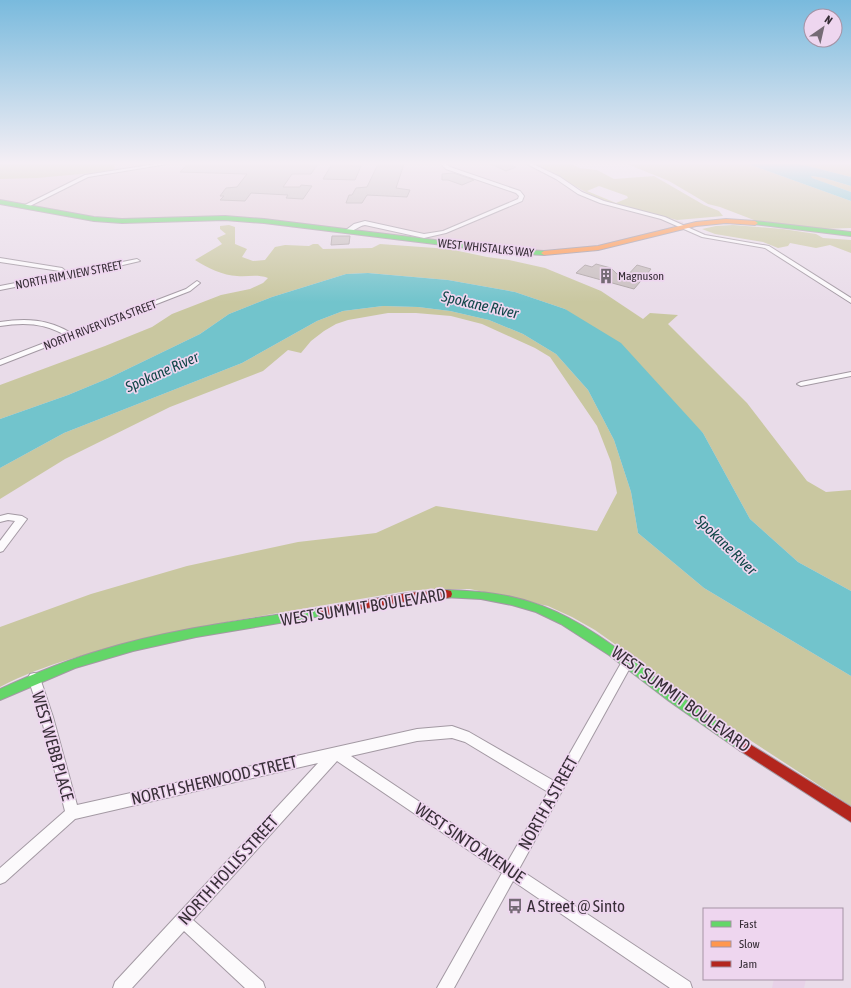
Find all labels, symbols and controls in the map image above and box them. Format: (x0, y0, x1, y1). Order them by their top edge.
north arrow (803, 8, 843, 48)
text: N (823, 13, 835, 27)
street label: WEST WHISTALKS WAY (437, 236, 535, 260)
street label: NORTH RIM VIEW STREET (14, 258, 125, 292)
building icon: Magnuson (597, 267, 615, 285)
place label: Magnuson (618, 269, 664, 283)
water label: Spokane River (439, 287, 521, 322)
street label: NORTH RIVER VISTA STREET (42, 297, 159, 353)
water label: Spokane River (122, 348, 201, 396)
water label: Spokane River (692, 511, 761, 578)
street label: WEST SUMMIT BOULEVARD (279, 584, 447, 630)
street label: WEST SUMMIT BOULEVARD (608, 642, 754, 756)
street label: WEST WEBB PLACE (28, 689, 78, 804)
street label: NORTH SHERWOOD STREET (129, 751, 299, 809)
street label: NORTH A STREET (514, 752, 582, 853)
street label: WEST SINTO AVENUE (411, 799, 529, 888)
street label: NORTH HOLLIS STREET (174, 811, 283, 929)
place label: A Street @ Sinto (527, 896, 625, 916)
bus stop icon: A Street @ Sinto (506, 897, 524, 915)
legend (703, 908, 843, 980)
text: Fast (739, 917, 757, 931)
text: Slow (739, 937, 760, 951)
text: Jam (739, 957, 757, 971)

